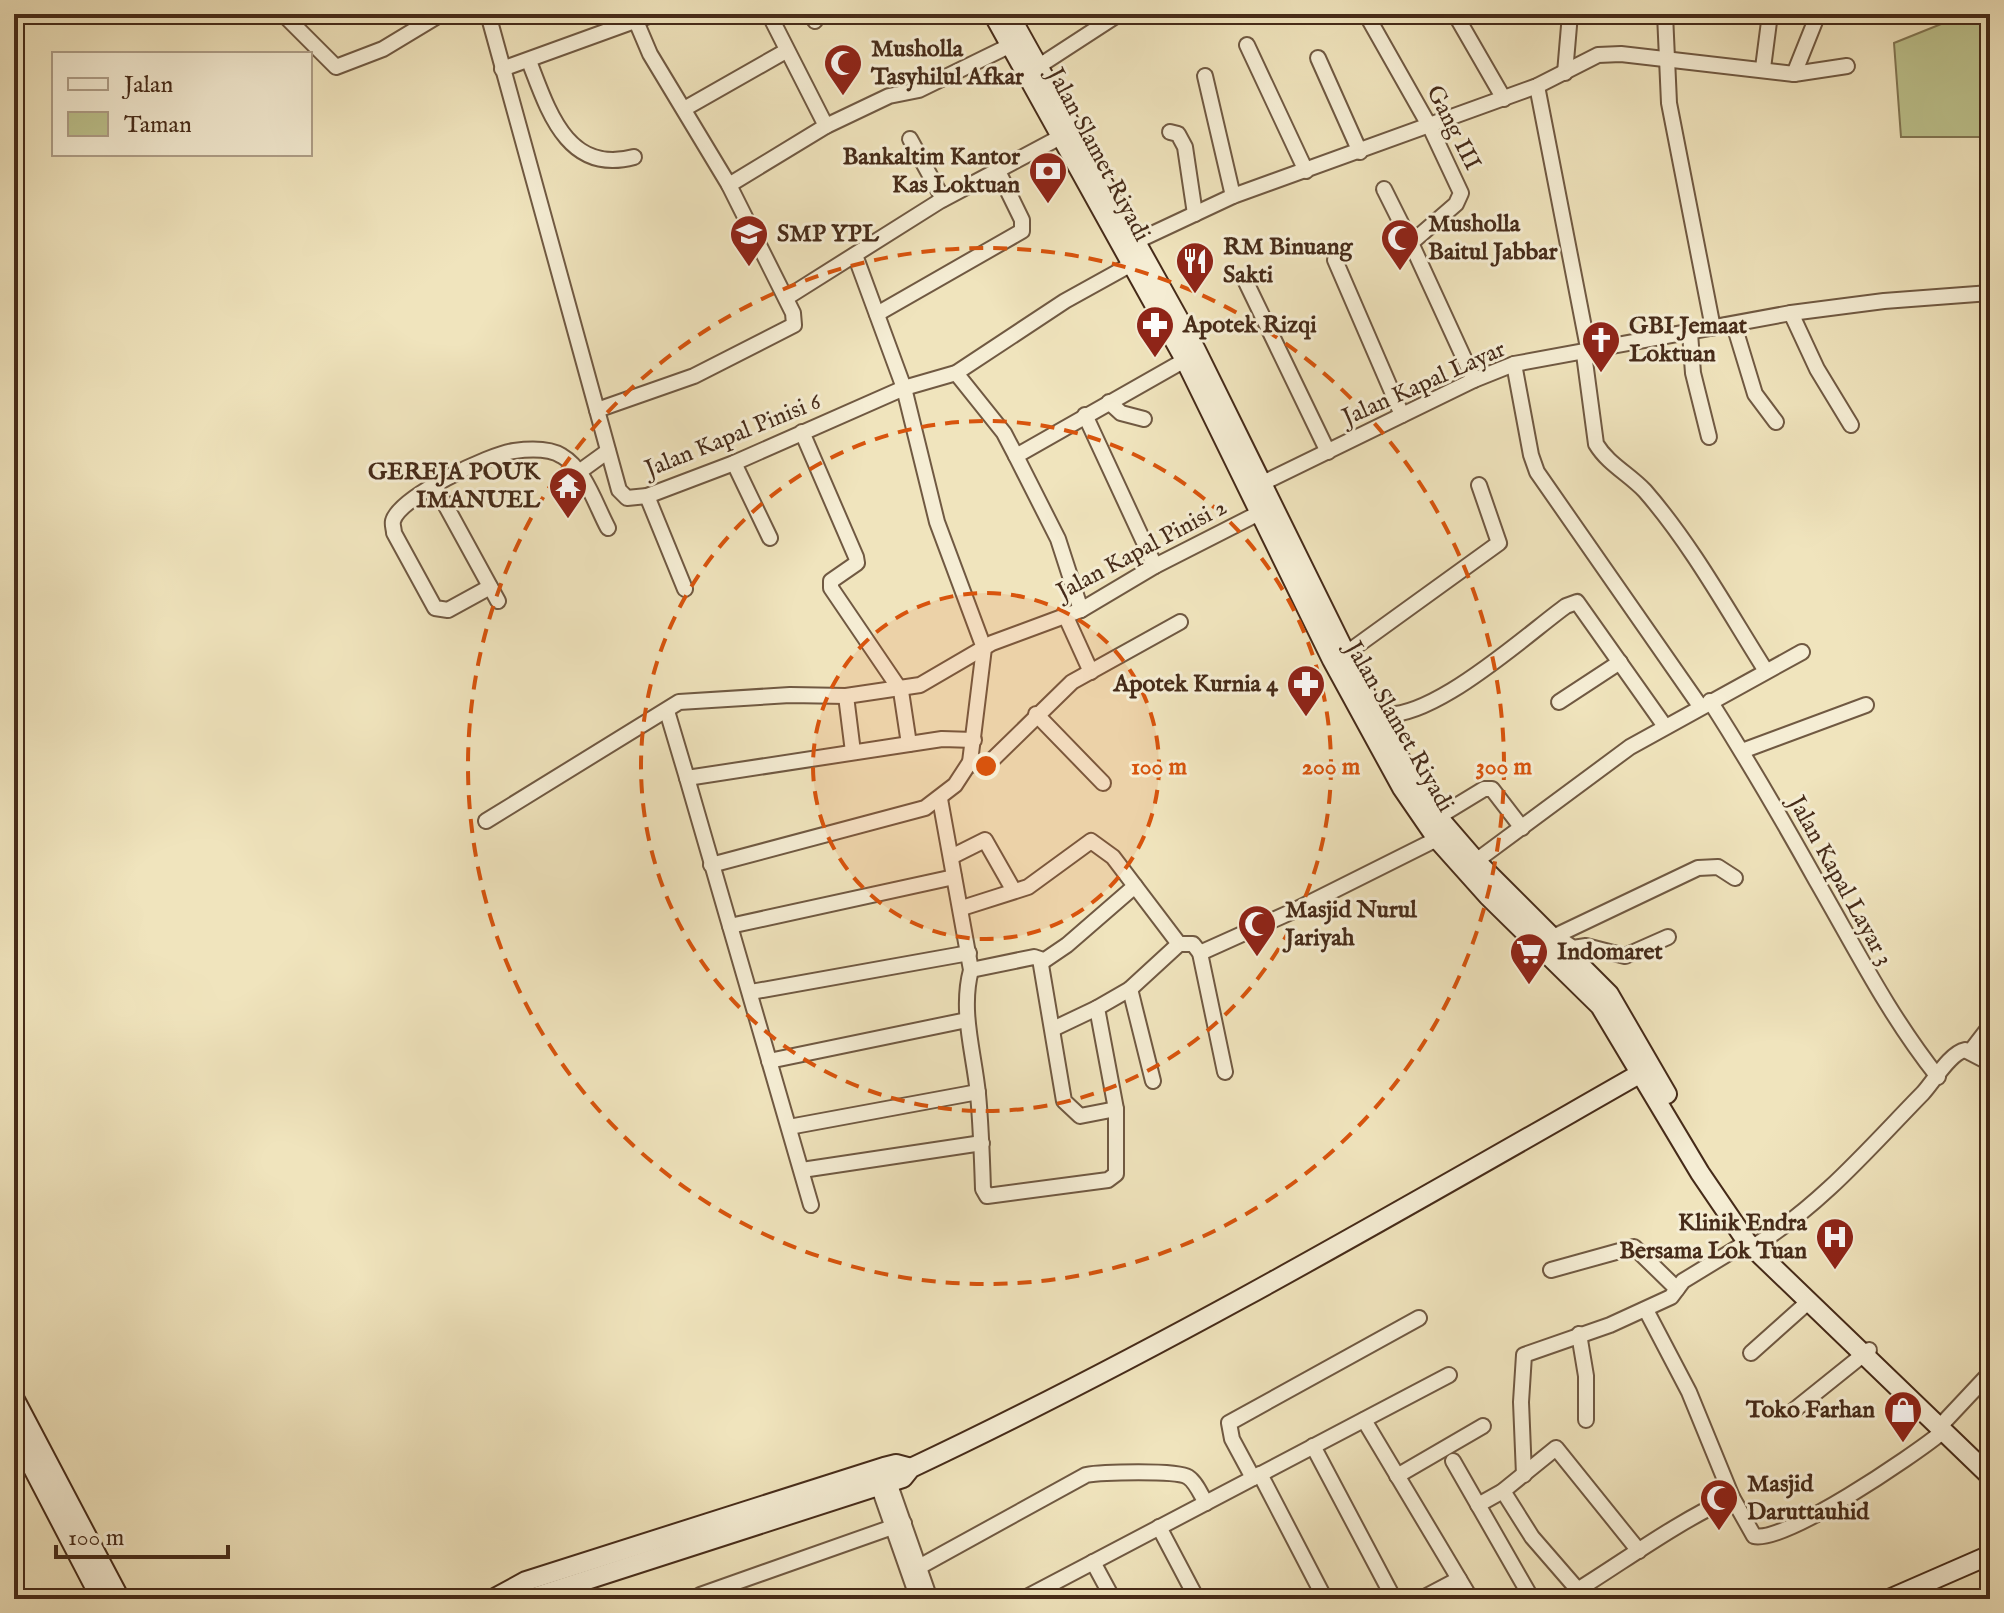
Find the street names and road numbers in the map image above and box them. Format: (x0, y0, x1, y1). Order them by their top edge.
street label: Jalan Slamet Riyadi (1038, 60, 1157, 247)
street label: Gang III (1418, 80, 1488, 176)
street label: Jalan Kapal Layar (1335, 334, 1511, 435)
street label: Jalan Kapal Pinisi 6 (638, 386, 826, 487)
street label: Jalan Kapal Pinisi 2 (1049, 492, 1232, 609)
street label: Jalan Slamet Riyadi (1336, 633, 1461, 818)
street label: Jalan Kapal Layar 3 (1779, 788, 1900, 971)

